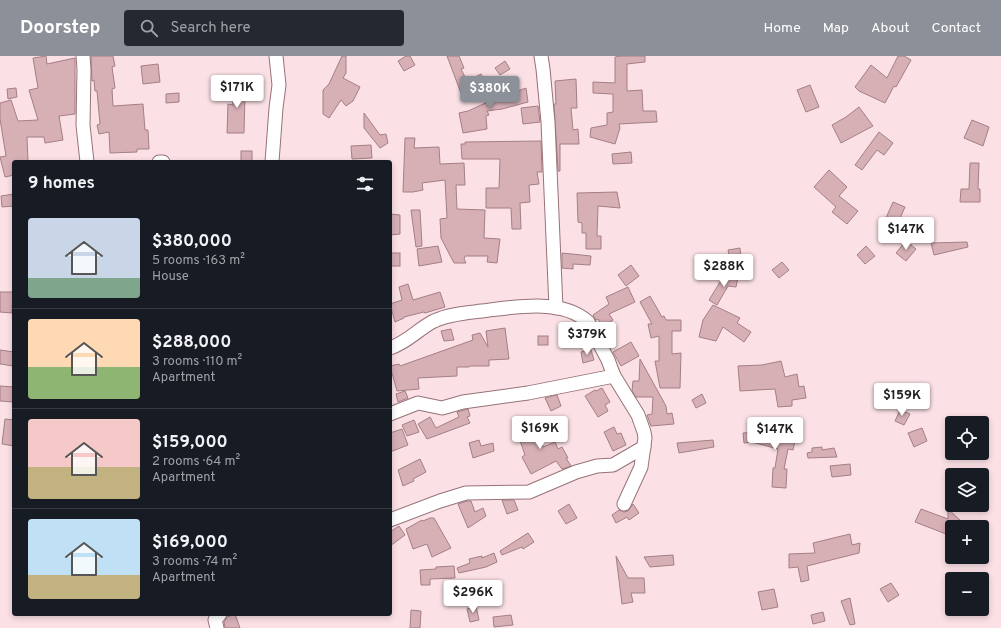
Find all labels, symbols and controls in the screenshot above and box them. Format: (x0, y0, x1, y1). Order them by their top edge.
search box (124, 10, 404, 46)
text: Doorstep (20, 16, 100, 40)
icon: search (138, 17, 160, 39)
text: Search here (170, 19, 251, 38)
text: Home (764, 20, 801, 37)
text: Map (823, 20, 849, 37)
text: About (871, 20, 910, 37)
text: Contact (932, 20, 981, 37)
pin: $171K (209, 75, 265, 109)
pin: $380K (462, 76, 518, 110)
text: $171K (220, 80, 254, 96)
text: $380K (469, 81, 511, 97)
text: 9 homes (28, 173, 95, 195)
icon: filters (354, 173, 376, 195)
pin: $147K (878, 217, 934, 251)
text: $147K (887, 222, 925, 238)
text: $380,000 (152, 231, 232, 253)
icon: home (60, 234, 108, 282)
text: 5 rooms · 163 m² (152, 253, 245, 269)
pin: $288K (696, 254, 752, 288)
text: $288K (703, 259, 745, 275)
text: House (152, 269, 189, 285)
pin: $379K (559, 322, 615, 356)
text: $379K (567, 327, 607, 343)
text: $288,000 (152, 332, 232, 354)
icon: home (60, 335, 108, 383)
text: 3 rooms · 110 m² (152, 354, 242, 370)
text: Apartment (152, 370, 215, 386)
pin: $159K (874, 383, 930, 417)
text: $159K (883, 388, 921, 404)
pin: $169K (512, 416, 568, 450)
map controls (945, 416, 989, 616)
button: locate (945, 416, 989, 460)
pin: $147K (747, 417, 803, 451)
text: $169K (521, 421, 559, 437)
text: $147K (756, 422, 794, 438)
text: $159,000 (152, 432, 228, 454)
icon: home (60, 435, 108, 483)
text: 2 rooms · 64 m² (152, 454, 240, 470)
button: layers (945, 468, 989, 512)
text: Apartment (152, 470, 215, 486)
button: + (945, 520, 989, 564)
text: $169,000 (152, 532, 228, 554)
icon: home (60, 535, 108, 583)
text: 3 rooms · 74 m² (152, 554, 237, 570)
text: Apartment (152, 570, 215, 586)
button: − (945, 572, 989, 616)
pin: $296K (445, 580, 501, 614)
text: $296K (453, 585, 493, 601)

